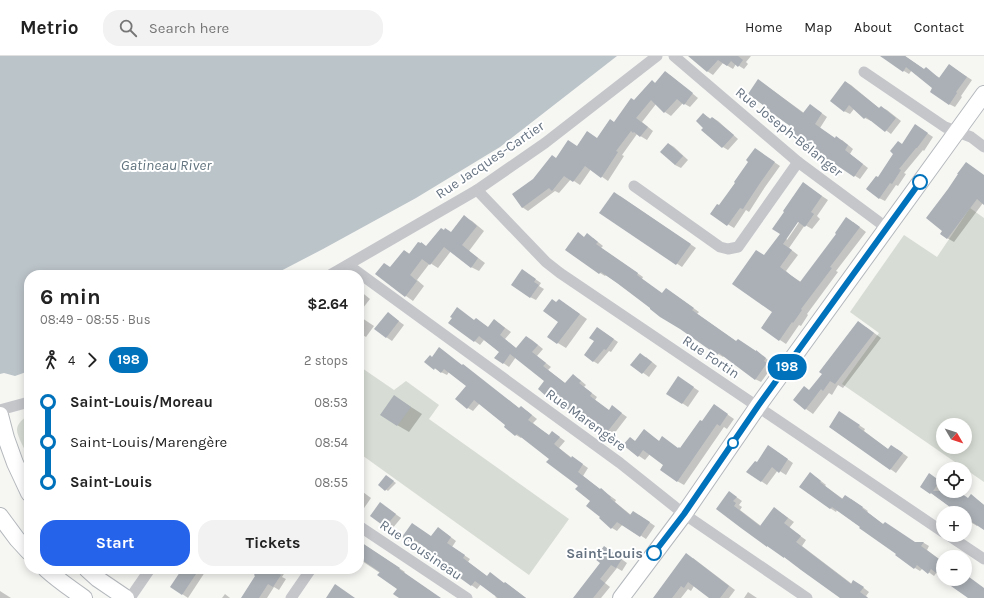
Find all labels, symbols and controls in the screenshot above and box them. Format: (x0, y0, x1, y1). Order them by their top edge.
search box (103, 10, 383, 46)
text: Metrio (20, 17, 79, 39)
icon: search (117, 17, 139, 39)
text: Search here (149, 19, 229, 37)
text: Home (745, 19, 782, 36)
text: Map (804, 19, 832, 36)
text: About (854, 19, 892, 36)
text: Contact (914, 19, 964, 36)
street label: Rue Joseph-Bélanger (732, 84, 847, 181)
street label: Rue Jacques-Cartier (432, 117, 548, 203)
water label: Gatineau River (121, 156, 212, 174)
unlabelled marker (912, 174, 928, 190)
text: 6 min (40, 284, 101, 310)
text: $2.64 (307, 295, 348, 313)
text: 08:49 – 08:55 · Bus (40, 312, 150, 327)
street label: Rue Fortin (679, 332, 743, 382)
icon: walk (40, 349, 62, 371)
icon: forward (81, 349, 103, 371)
text: 198 (117, 351, 140, 368)
text: 4 (68, 353, 75, 368)
text: 2 stops (304, 353, 348, 368)
line badge: 198 (764, 354, 810, 380)
text: 198 (776, 358, 798, 375)
street label: Rue Marengère (543, 385, 629, 455)
text: Saint-Louis/Moreau (70, 393, 213, 411)
text: 08:53 (314, 395, 348, 410)
north arrow (936, 418, 972, 454)
map controls (936, 418, 972, 586)
text: Saint-Louis/Marengère (70, 433, 227, 451)
text: 08:54 (315, 435, 348, 450)
unlabelled marker (727, 437, 739, 449)
button: locate (936, 462, 972, 498)
text: Saint-Louis (70, 473, 152, 491)
text: 08:55 (315, 475, 348, 490)
button: + (936, 506, 972, 542)
street label: Rue Cousineau (377, 516, 465, 584)
button: Start (40, 520, 190, 566)
button: Tickets (198, 520, 348, 566)
place label: Saint-Louis (566, 545, 643, 562)
marker: Saint-Louis (646, 545, 662, 561)
button: − (936, 550, 972, 586)

